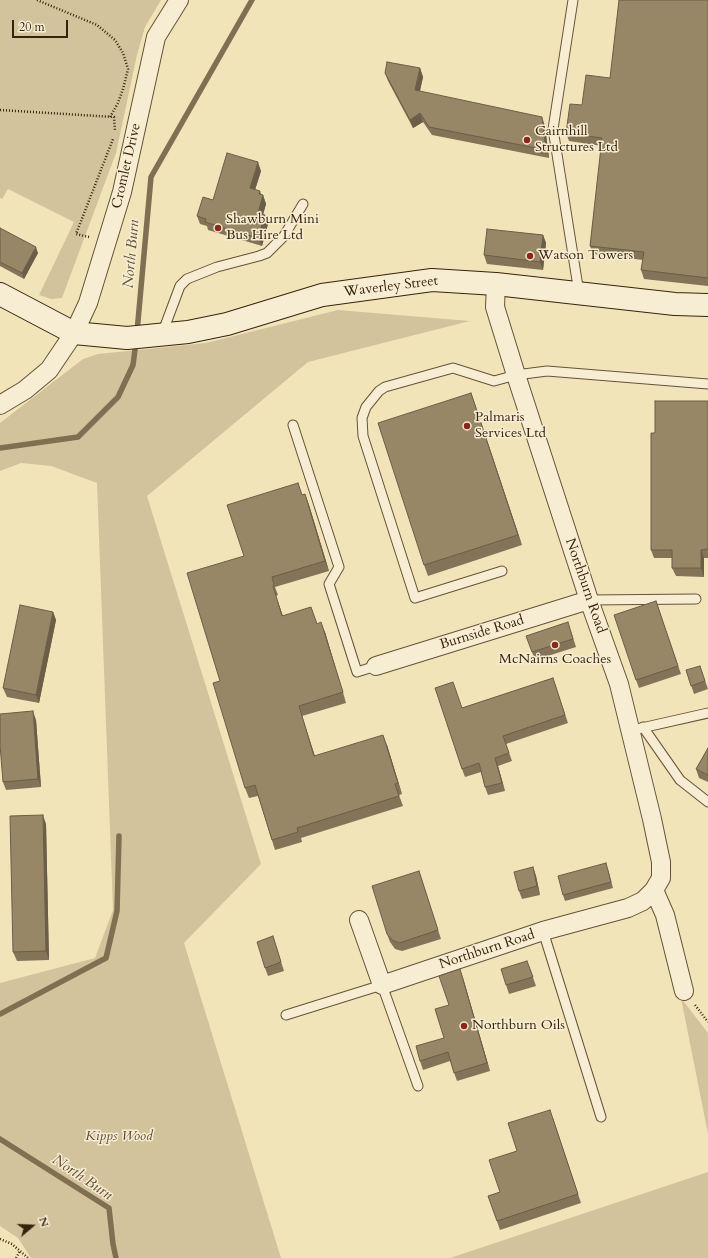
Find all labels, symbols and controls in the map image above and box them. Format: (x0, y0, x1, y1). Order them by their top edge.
scale bar (14, 12, 70, 38)
text: 20 m (19, 19, 45, 35)
street label: Cromlet Drive (109, 122, 145, 210)
place label: Cairnhill Structures Ltd (535, 124, 618, 156)
marker: Cairnhill Structures Ltd (522, 135, 532, 145)
place label: Shawburn Mini Bus Hire Ltd (226, 212, 319, 244)
water label: North Burn (120, 219, 144, 289)
marker: Shawburn Mini Bus Hire Ltd (213, 223, 223, 233)
place label: Watson Towers (538, 248, 633, 264)
marker: Watson Towers (525, 251, 535, 261)
street label: Waverley Street (343, 273, 439, 301)
place label: Palmaris Services Ltd (475, 410, 546, 442)
marker: Palmaris Services Ltd (462, 421, 472, 431)
street label: Northburn Road (561, 536, 609, 636)
street label: Burnside Road (438, 612, 526, 654)
marker: McNairns Coaches (550, 640, 560, 650)
place label: McNairns Coaches (499, 652, 611, 668)
street label: Northburn Road (437, 927, 537, 973)
place label: Northburn Oils (472, 1018, 565, 1034)
marker: Northburn Oils (459, 1021, 469, 1031)
park label: Kipps Wood (85, 1129, 153, 1145)
water label: North Burn (49, 1151, 115, 1205)
north arrow (12, 1206, 52, 1246)
text: N (35, 1215, 52, 1229)

